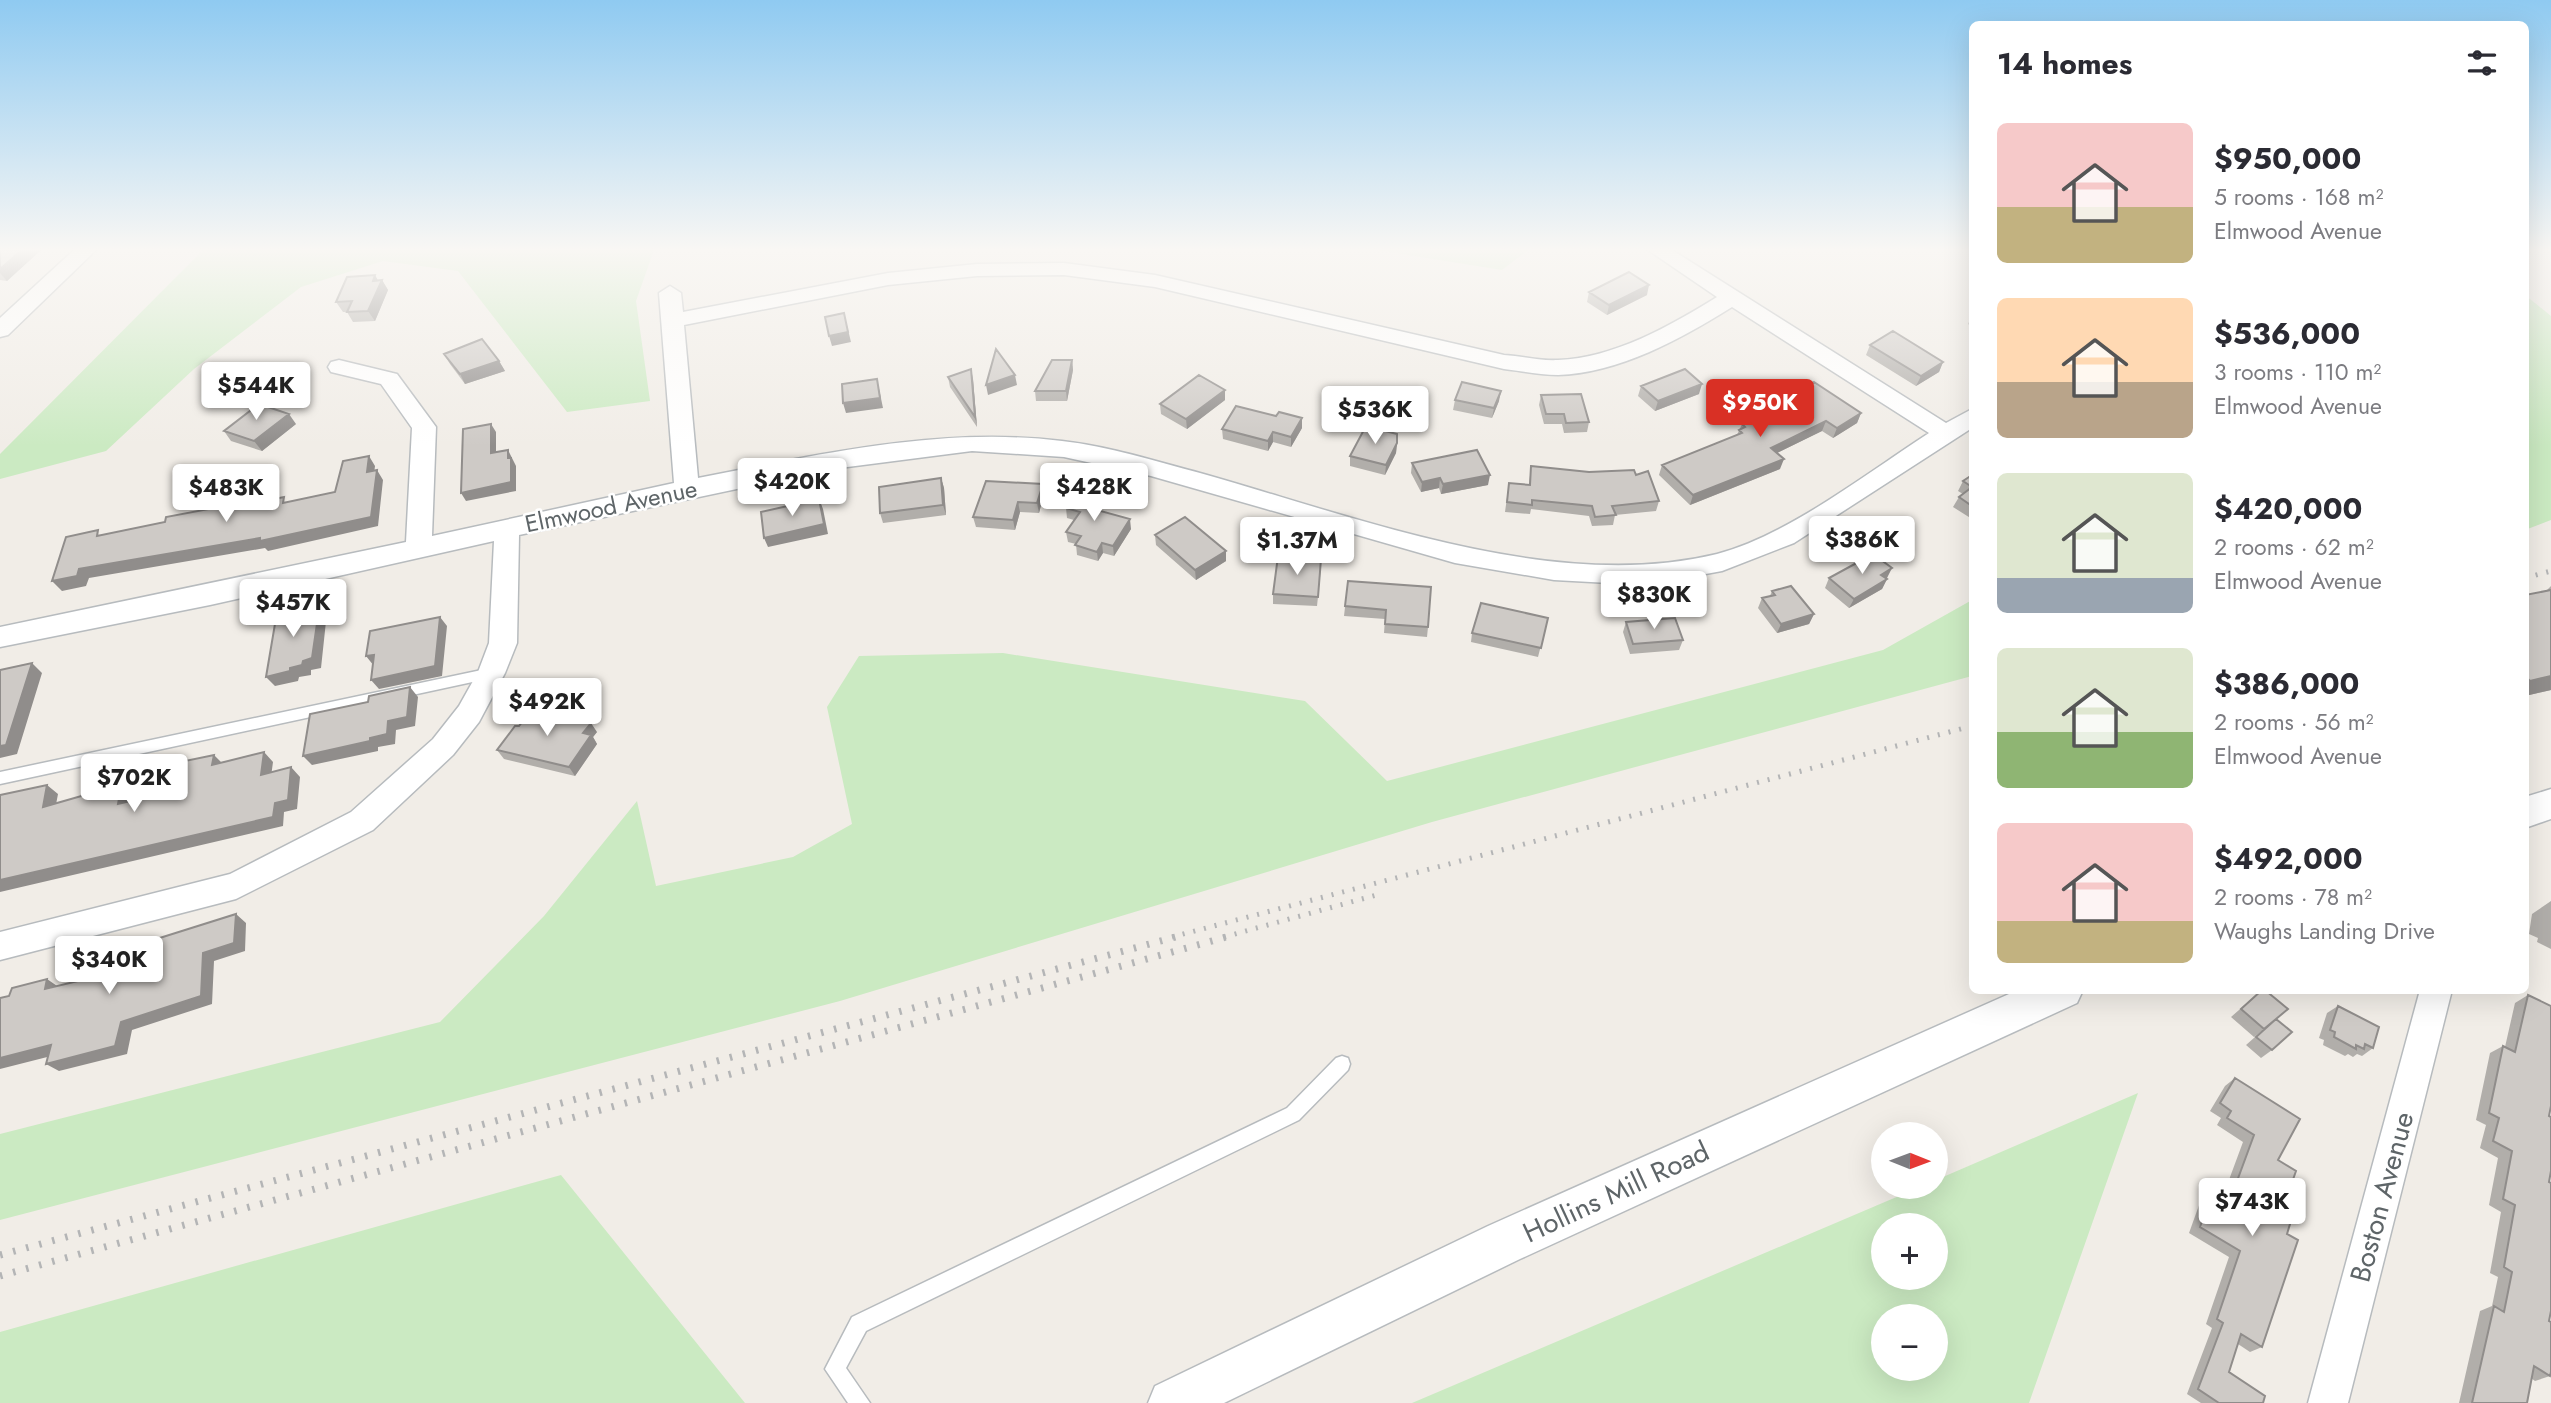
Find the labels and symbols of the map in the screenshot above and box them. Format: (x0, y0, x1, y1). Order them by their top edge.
pin: $544K (207, 362, 305, 422)
pin: $950K (1711, 380, 1809, 439)
pin: $536K (1326, 386, 1424, 446)
pin: $420K (743, 458, 841, 518)
pin: $428K (1045, 463, 1143, 523)
pin: $483K (177, 464, 275, 524)
street label: Elmwood Avenue (522, 471, 700, 541)
pin: $386K (1813, 516, 1911, 576)
pin: $1.37M (1240, 518, 1354, 577)
pin: $830K (1605, 572, 1703, 631)
pin: $457K (244, 580, 342, 639)
pin: $492K (498, 678, 596, 738)
pin: $702K (85, 754, 183, 814)
pin: $340K (60, 936, 158, 996)
street label: Boston Avenue (2340, 1107, 2424, 1287)
north arrow (1871, 1122, 1948, 1199)
street label: Hollins Mill Road (1516, 1131, 1716, 1253)
pin: $743K (2203, 1178, 2301, 1238)

